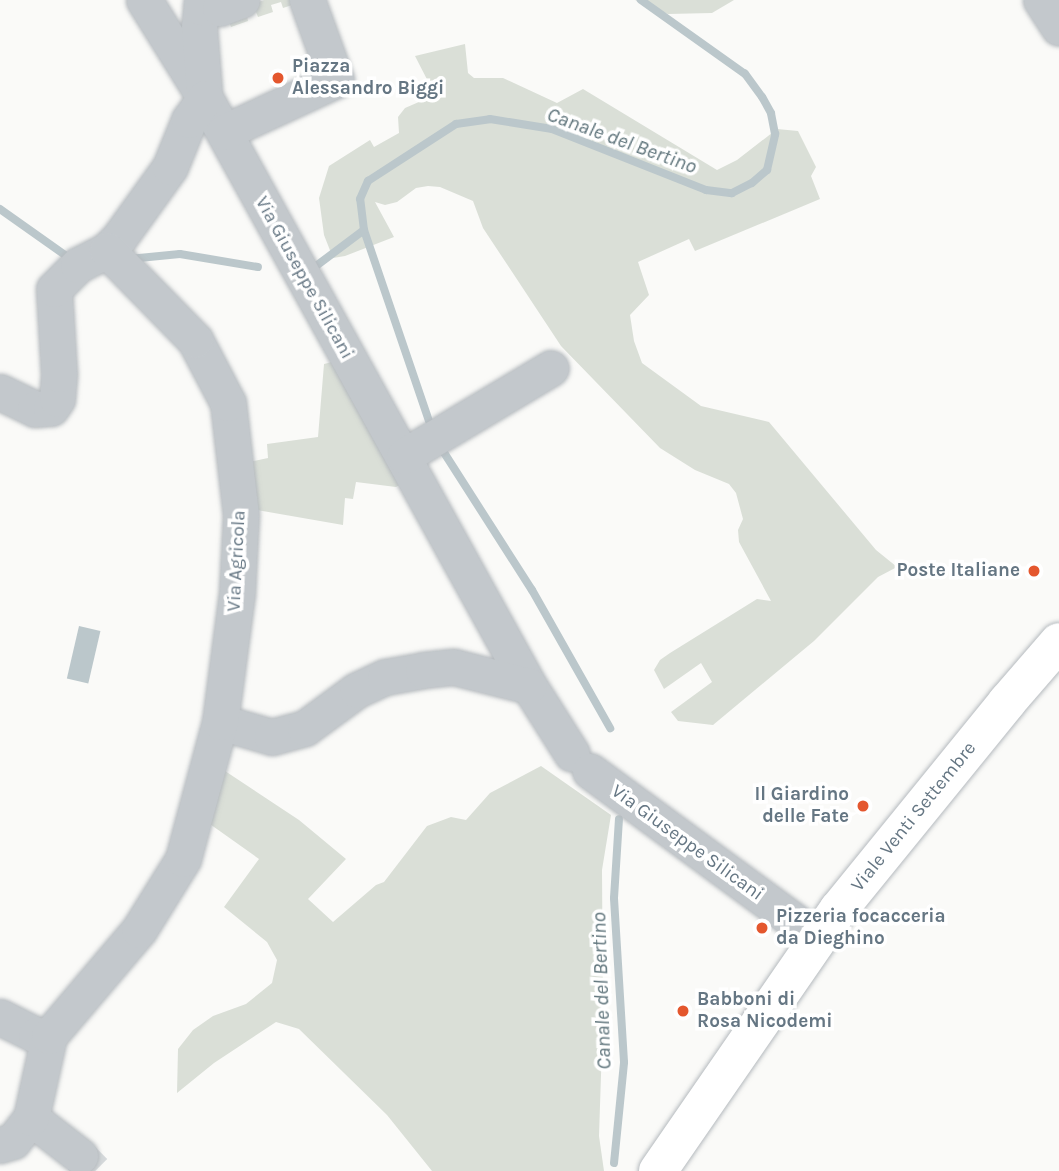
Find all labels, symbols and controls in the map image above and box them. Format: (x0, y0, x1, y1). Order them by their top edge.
place label: Piazza Alessandro Biggi (292, 56, 444, 100)
marker: Piazza Alessandro Biggi (270, 70, 286, 86)
water label: Canale del Bertino (544, 101, 700, 179)
street label: Via Giuseppe Silicani (250, 193, 358, 363)
street label: Via Agricola (223, 510, 251, 612)
place label: Poste Italiane (896, 560, 1020, 582)
marker: Poste Italiane (1026, 563, 1042, 579)
street label: Viale Venti Settembre (847, 738, 981, 896)
street label: Via Giuseppe Silicani (606, 780, 768, 906)
place label: Il Giardino delle Fate (754, 784, 849, 828)
marker: Il Giardino delle Fate (855, 798, 871, 814)
place label: Pizzeria focacceria da Dieghino (776, 906, 946, 950)
water label: Canale del Bertino (586, 912, 616, 1070)
marker: Pizzeria focacceria da Dieghino (754, 920, 770, 936)
place label: Babboni di Rosa Nicodemi (697, 989, 833, 1033)
marker: Babboni di Rosa Nicodemi (675, 1003, 691, 1019)

